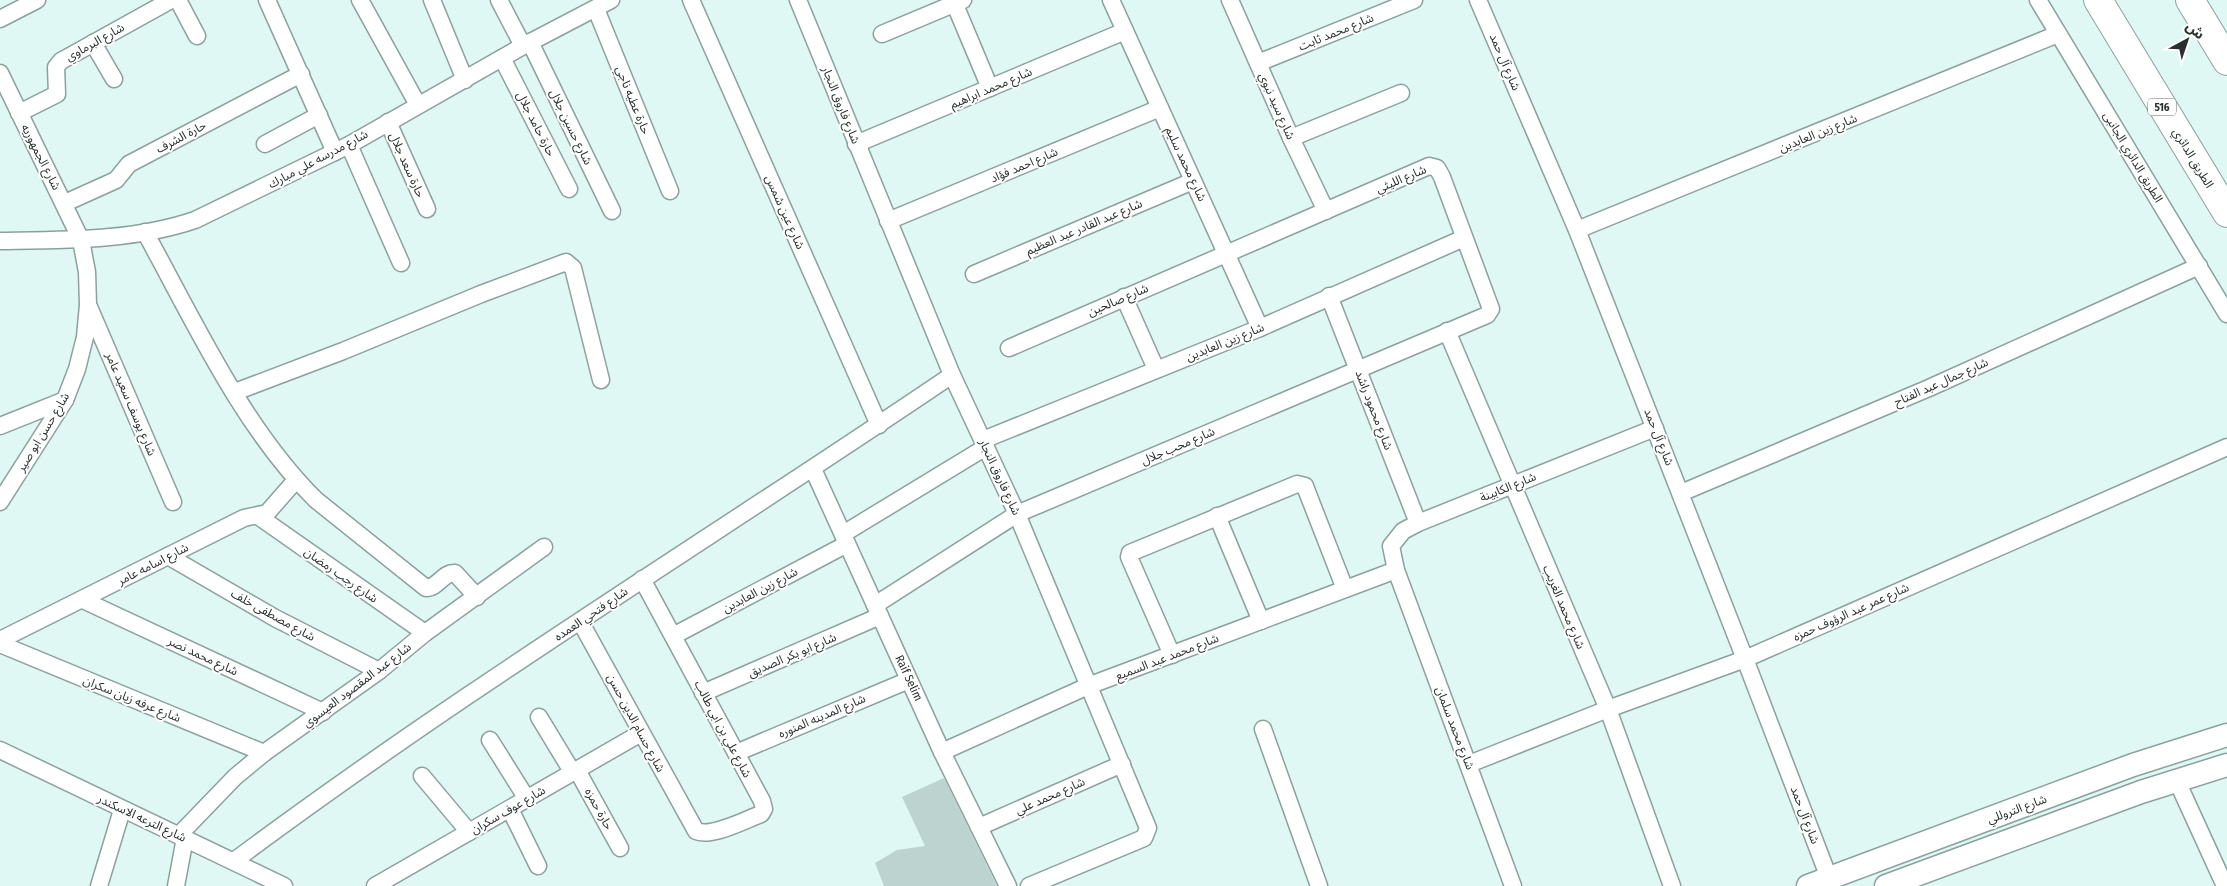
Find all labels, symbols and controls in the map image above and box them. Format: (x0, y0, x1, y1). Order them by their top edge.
street label: شارع محمد ثابت (1296, 11, 1376, 55)
north arrow (2162, 15, 2212, 65)
text: ش (2182, 18, 2208, 43)
street label: شارع البرماوي (63, 20, 128, 66)
street label: شارع آل حمد (1485, 31, 1523, 93)
street label: شارع فاروق النجار (817, 63, 863, 147)
street label: حارة عطيه ناجي (610, 64, 653, 137)
street label: شارع محمد ابراهيم (948, 64, 1035, 113)
street label: شارع سيد نبوي (1254, 71, 1298, 143)
street label: شارع حسين جلال (545, 87, 595, 168)
street label: حارة حامد جلال (514, 89, 558, 159)
road number: 516 (2148, 98, 2176, 115)
street label: الطريق الدائري الجانبى (2098, 109, 2166, 206)
street label: شارع زين العابدين (1777, 111, 1860, 157)
street label: حارة الشرف (154, 118, 208, 156)
street label: شارع الجمهوريه (17, 122, 64, 193)
street label: شارع محمد سليم (1161, 125, 1209, 204)
street label: الطريق الدائري (2167, 126, 2216, 192)
street label: شارع مدرسه علي مبارك (266, 127, 372, 194)
street label: حارة سعد جلال (386, 130, 428, 200)
street label: شارع احمد فؤاد (988, 145, 1061, 187)
street label: شارع الليثي (1374, 162, 1429, 198)
street label: شارع عين شمس (761, 173, 808, 252)
street label: شارع عبد القادر عبد العظيم (1024, 196, 1145, 260)
street label: شارع صالحين (1086, 281, 1151, 321)
street label: شارع زين العابدين (1184, 320, 1267, 366)
street label: شارع يوسف سعيد عامر (101, 349, 159, 459)
street label: شارع جمال عبد الفتاح (1892, 355, 1991, 411)
street label: شارع محمود راشد (1351, 368, 1396, 452)
street label: شارع حسن ابو صير (13, 390, 74, 476)
street label: شارع آل حمد (1639, 406, 1677, 468)
street label: شارع محب جلال (1139, 424, 1218, 470)
street label: شارع فاروق النجار (974, 436, 1024, 518)
street label: شارع الكابينة (1478, 469, 1539, 506)
street label: شارع اسامه عامر (114, 540, 192, 590)
street label: شارع رجب رمضان (300, 544, 380, 607)
street label: شارع محمد الغريب (1538, 563, 1588, 652)
street label: شارع زين العابدين (720, 564, 801, 617)
street label: شارع عمر عبد الرؤوف حمزه (1791, 580, 1912, 646)
street label: شارع فتحي العمده (552, 584, 632, 646)
street label: شارع مصطفى خلف (228, 586, 317, 646)
street label: شارع ابو بكر الصديق (746, 630, 839, 682)
street label: شارع محمد عبد السميع (1113, 631, 1221, 685)
street label: شارع محمد نصر (164, 633, 240, 680)
street label: شارع عبد المقصود العيسوي (300, 640, 415, 732)
street label: Raif Selim (892, 653, 926, 703)
street label: شارع حسام الدين حسن (602, 672, 668, 775)
street label: شارع عرفه زيان سكران (80, 673, 183, 727)
street label: شارع علي بن ابي طالب (689, 678, 755, 781)
street label: شارع محمد سلمان (1431, 684, 1477, 772)
street label: شارع المدينه المنوره (776, 691, 868, 743)
street label: شارع محمد علي (1013, 774, 1088, 820)
street label: شارع عوف سكران (468, 783, 549, 839)
street label: شارع آل حمد (1786, 784, 1822, 847)
street label: حارة حمزه (582, 786, 616, 832)
street label: شارع الترعه الاسكندر (94, 791, 188, 846)
street label: شارع التروللي (1985, 792, 2050, 829)

